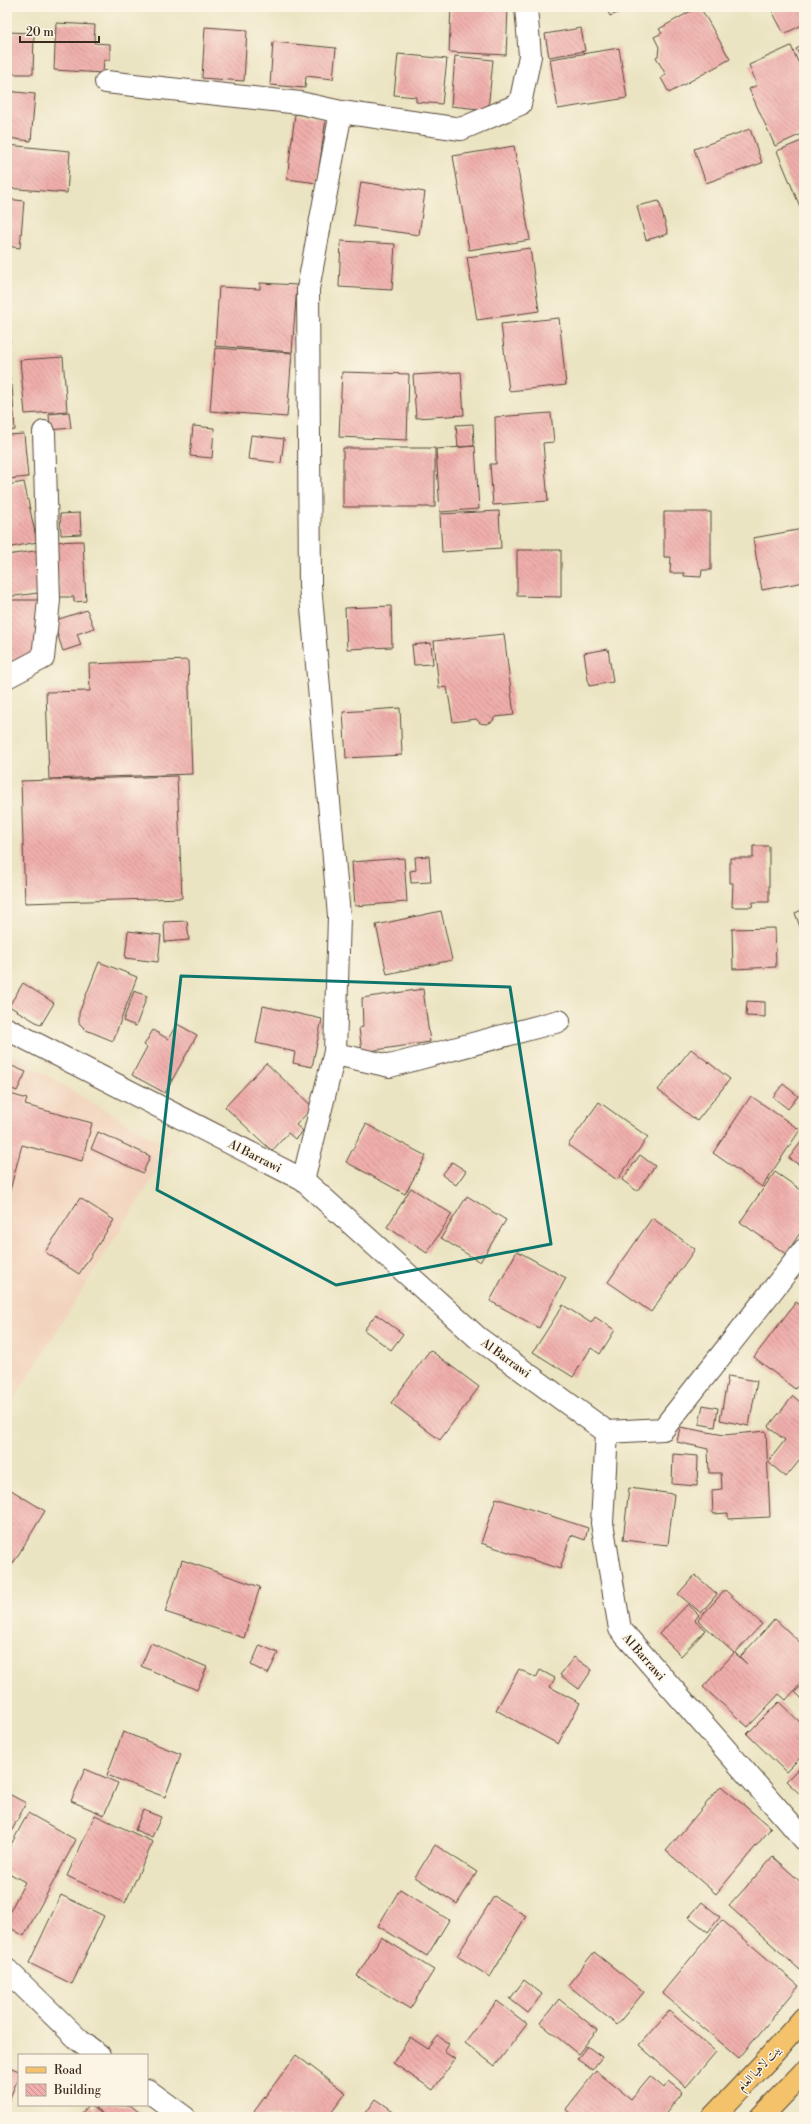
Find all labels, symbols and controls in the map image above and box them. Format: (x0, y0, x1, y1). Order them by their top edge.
scale bar (20, 18, 99, 44)
text: 20 m (26, 25, 54, 40)
street label: Al Barrawi (225, 1136, 284, 1176)
street label: Al Barrawi (477, 1335, 533, 1381)
street label: Al Barrawi (618, 1630, 668, 1684)
street label: بيت لاهيا العام (734, 2042, 787, 2096)
legend (18, 2054, 148, 2106)
text: Road (54, 2063, 82, 2078)
text: Building (53, 2083, 102, 2098)

